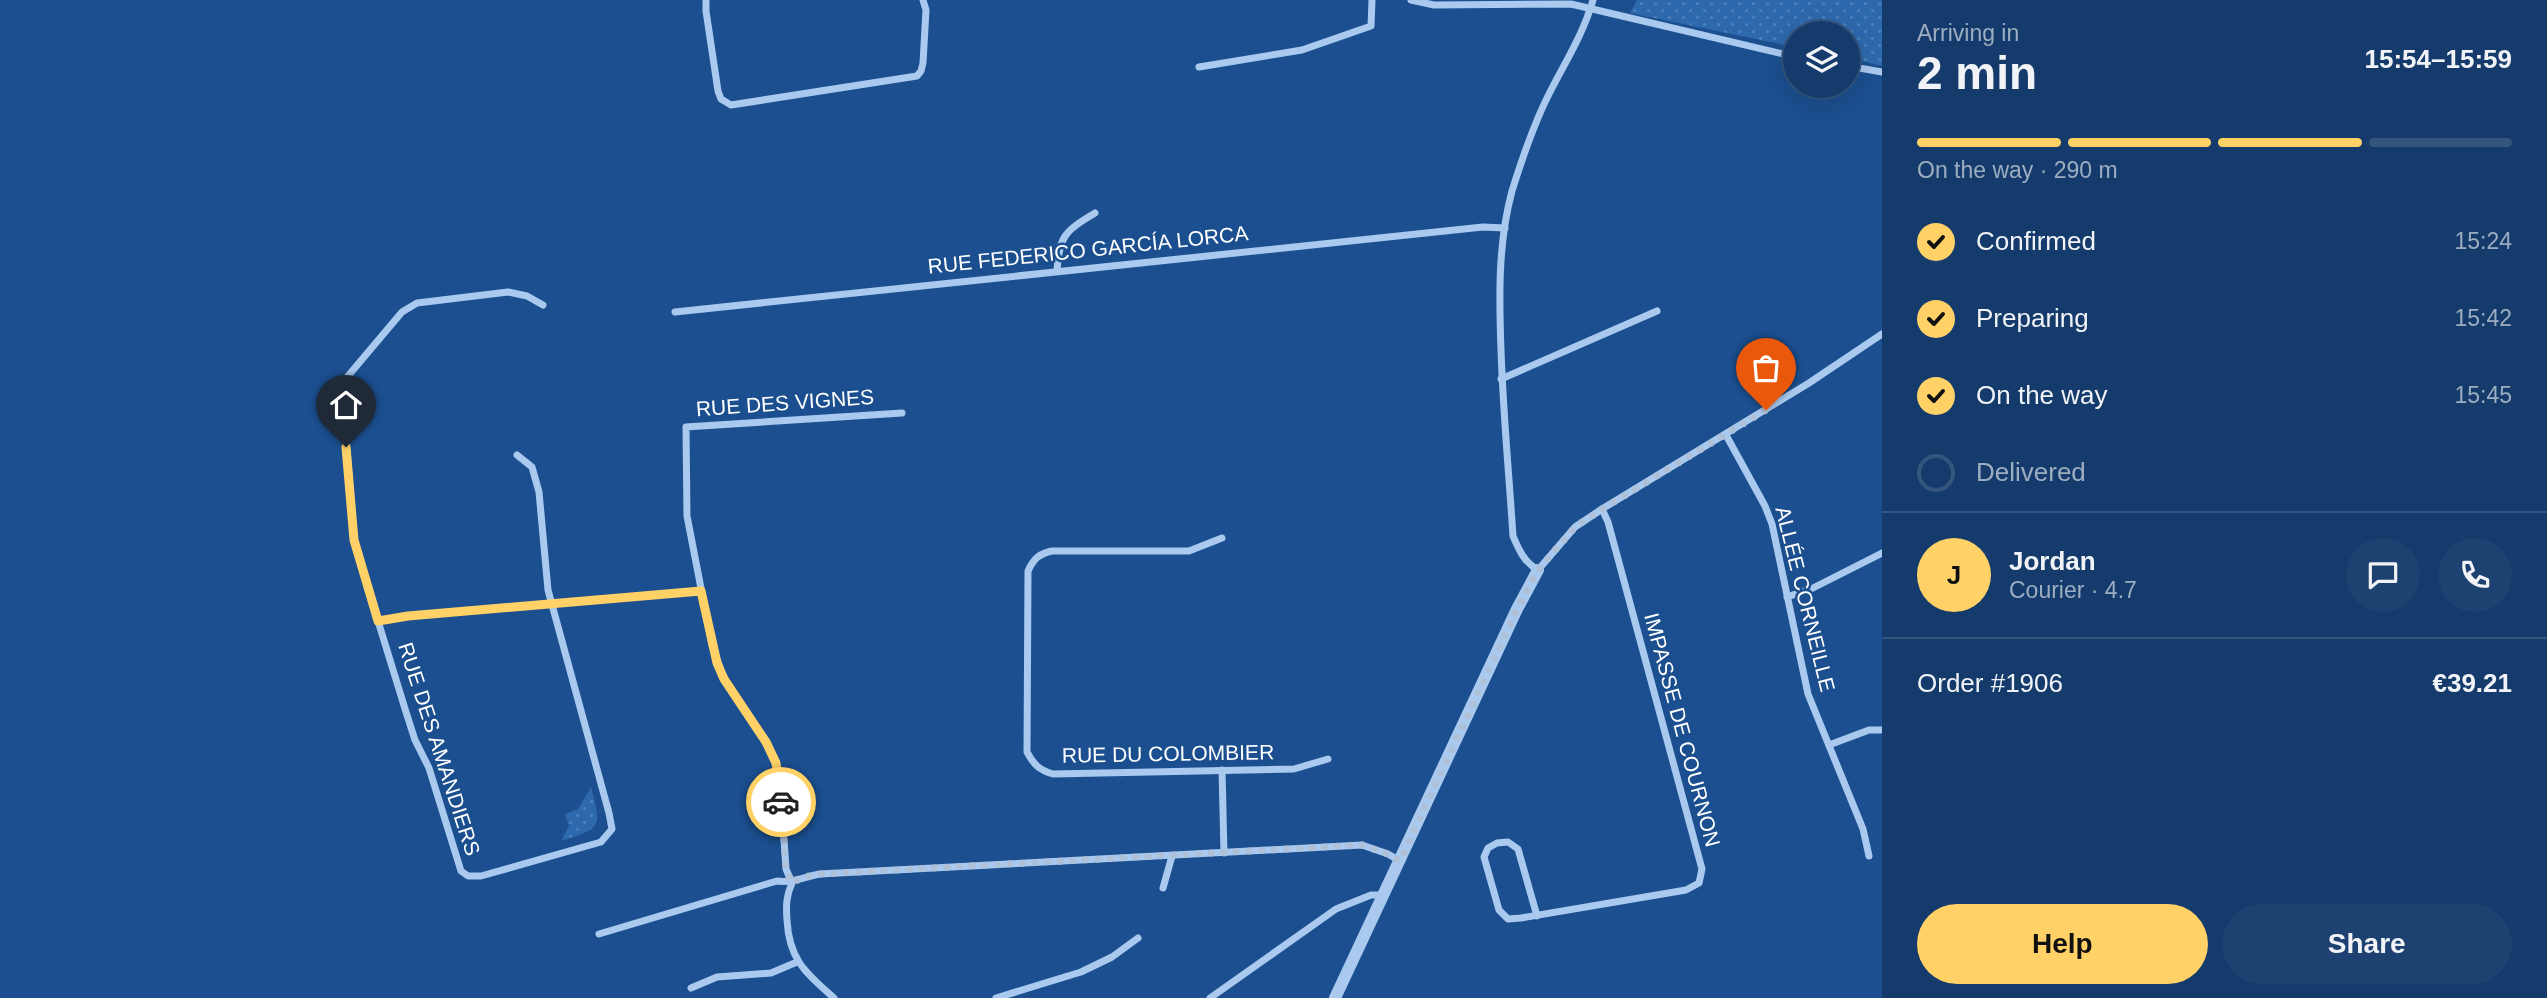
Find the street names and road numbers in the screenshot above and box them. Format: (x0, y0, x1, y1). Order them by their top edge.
street label: RUE FEDERICO GARCÍA LORCA (927, 221, 1249, 278)
street label: RUE DES VIGNES (695, 385, 875, 420)
street label: ALLÉE CORNEILLE (1771, 504, 1840, 694)
street label: IMPASSE DE COURNON (1640, 610, 1725, 849)
street label: RUE DES AMANDIERS (394, 639, 485, 858)
street label: RUE DU COLOMBIER (1062, 740, 1274, 767)

